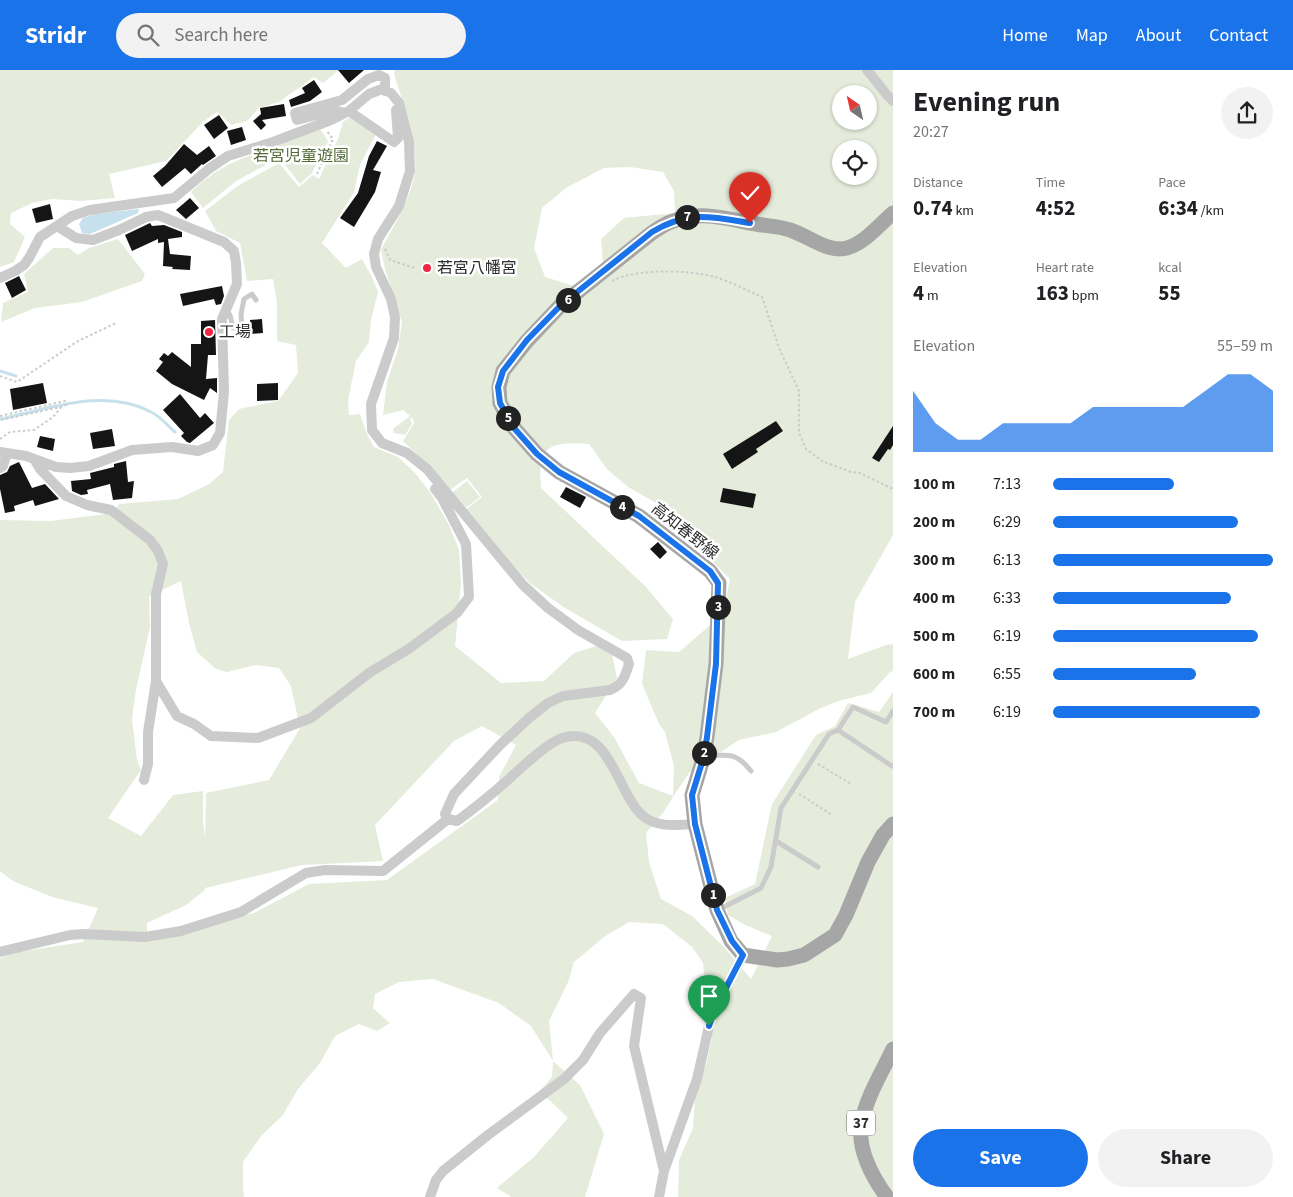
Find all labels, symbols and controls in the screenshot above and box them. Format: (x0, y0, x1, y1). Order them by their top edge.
search box (116, 13, 466, 58)
text: Stridr (25, 18, 86, 53)
icon: search (134, 21, 162, 49)
text: Search here (174, 22, 268, 49)
text: Home (1002, 23, 1048, 48)
text: Map (1076, 23, 1108, 48)
text: About (1136, 23, 1181, 48)
text: Contact (1209, 23, 1268, 48)
text: Evening run (913, 82, 1060, 122)
north arrow (832, 85, 878, 130)
map controls (832, 85, 877, 185)
button: share (1221, 87, 1273, 139)
text: 20:27 (913, 121, 949, 143)
button: locate (832, 140, 877, 185)
park label: 若宮児童遊園 (253, 145, 349, 167)
pin (729, 172, 771, 223)
text: Distance (913, 173, 963, 193)
text: Time (1036, 173, 1065, 193)
text: Pace (1158, 173, 1186, 193)
icon: check (736, 179, 764, 207)
text: 0.74 (913, 193, 953, 223)
text: 4:52 (1036, 193, 1075, 223)
text: 6:34 (1158, 193, 1198, 223)
text: km (953, 201, 974, 221)
text: /km (1198, 201, 1224, 221)
pin: 7 (674, 204, 700, 230)
text: 7 (684, 207, 691, 227)
place label: 若宮八幡宮 (437, 257, 517, 279)
text: Elevation (913, 258, 968, 278)
text: Heart rate (1036, 258, 1094, 278)
text: kcal (1158, 258, 1182, 278)
marker: 若宮八幡宮 (421, 262, 433, 274)
text: 4 (913, 278, 924, 308)
text: 163 (1036, 278, 1069, 308)
text: 55 (1158, 278, 1181, 308)
text: m (924, 286, 939, 306)
text: bpm (1069, 286, 1099, 306)
pin: 6 (556, 288, 580, 312)
text: 6 (565, 290, 572, 310)
place label: 工場 (219, 321, 251, 343)
marker: 工場 (203, 326, 215, 338)
text: Elevation (913, 335, 975, 357)
text: 55–59 m (1217, 335, 1273, 357)
pin: 5 (496, 406, 520, 430)
text: 5 (505, 408, 512, 428)
text: 100 m (913, 473, 955, 495)
text: 7:13 (993, 473, 1021, 495)
pin: 4 (610, 494, 634, 520)
text: 4 (619, 497, 626, 517)
street label: 高知春野線 (647, 498, 723, 564)
text: 200 m (913, 511, 955, 533)
text: 6:29 (993, 511, 1021, 533)
text: 300 m (913, 549, 955, 571)
text: 6:13 (993, 549, 1021, 571)
text: 400 m (913, 587, 955, 609)
text: 6:33 (993, 587, 1021, 609)
pin: 3 (706, 594, 730, 620)
text: 3 (715, 597, 722, 617)
text: 500 m (913, 625, 955, 647)
text: 6:19 (993, 625, 1021, 647)
text: 600 m (913, 663, 955, 685)
text: 6:55 (993, 663, 1021, 685)
text: 700 m (913, 701, 955, 723)
text: 6:19 (993, 701, 1021, 723)
pin: 2 (692, 740, 716, 766)
text: 2 (701, 743, 708, 763)
pin: 1 (700, 882, 726, 908)
text: 1 (710, 885, 717, 905)
pin (688, 975, 730, 1026)
icon: arrive (695, 982, 723, 1010)
road number: 37 (847, 1110, 875, 1136)
button: Save (913, 1129, 1088, 1187)
button: Share (1098, 1129, 1273, 1187)

